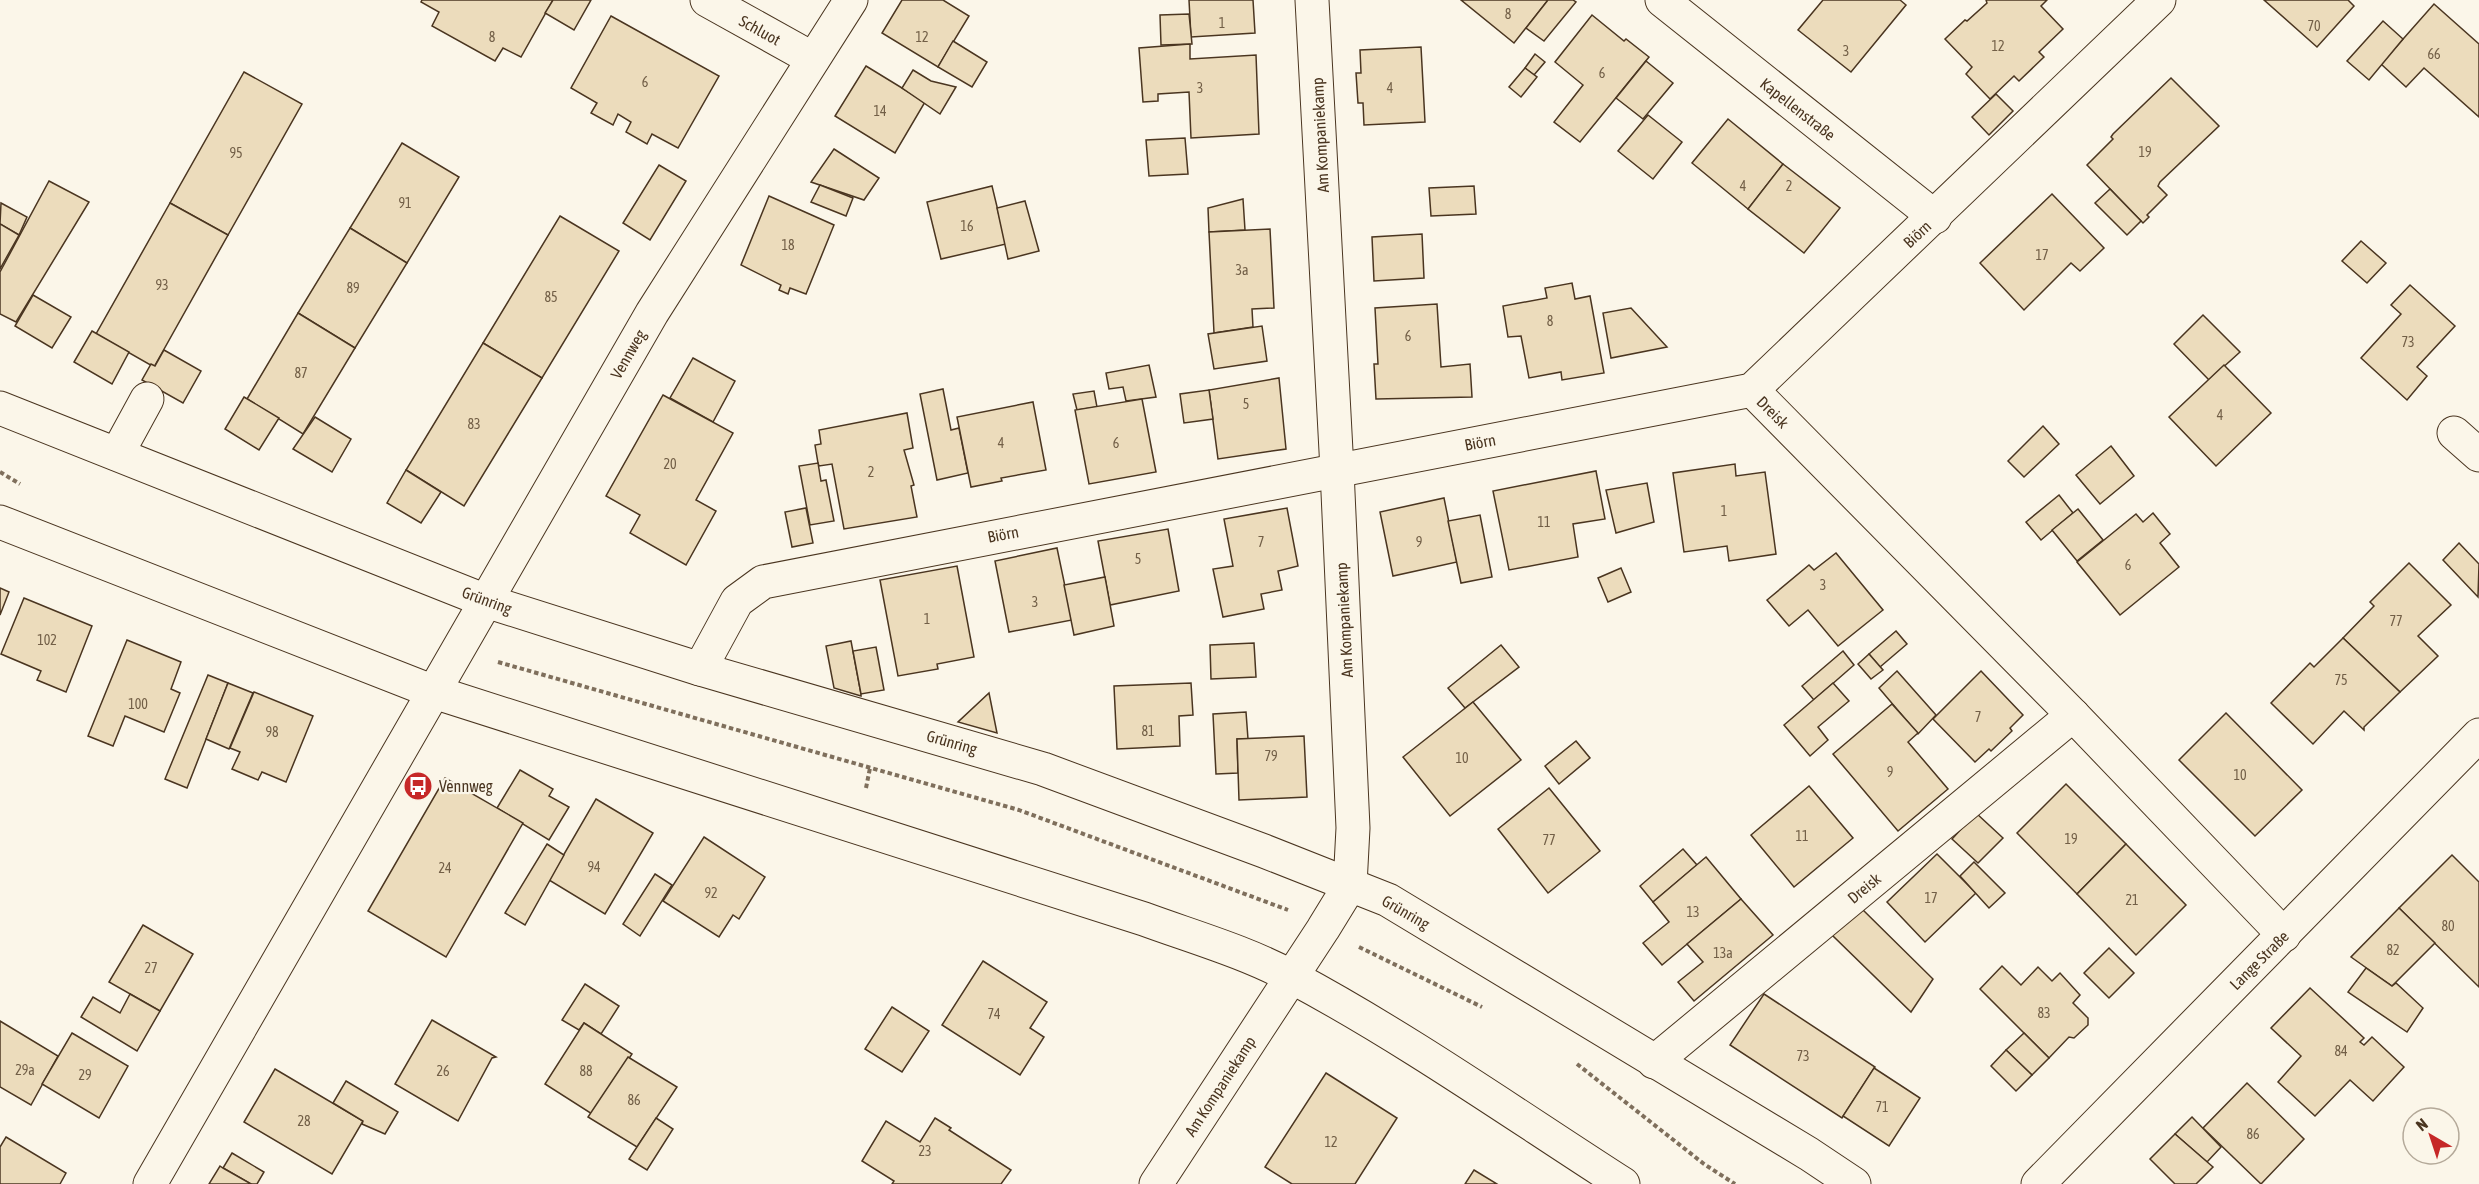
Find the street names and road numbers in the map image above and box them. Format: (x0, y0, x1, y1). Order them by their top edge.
street label: Schluot (736, 11, 784, 49)
street label: Kapellenstraße (1756, 74, 1839, 145)
street label: Am Kompaniekamp (1308, 77, 1333, 193)
street label: Biörn (1899, 217, 1935, 251)
street label: Vennweg (607, 326, 650, 382)
street label: Dreisk (1753, 392, 1793, 432)
street label: Biörn (1463, 430, 1497, 454)
street label: Biörn (986, 522, 1020, 546)
street label: Am Kompaniekamp (1332, 562, 1357, 678)
street label: Grünring (459, 583, 514, 618)
street label: Grünring (924, 726, 979, 759)
street label: Dreisk (1844, 869, 1884, 907)
street label: Grünring (1379, 891, 1433, 934)
street label: Lange Straße (2226, 927, 2293, 994)
street label: Am Kompaniekamp (1181, 1033, 1260, 1140)

